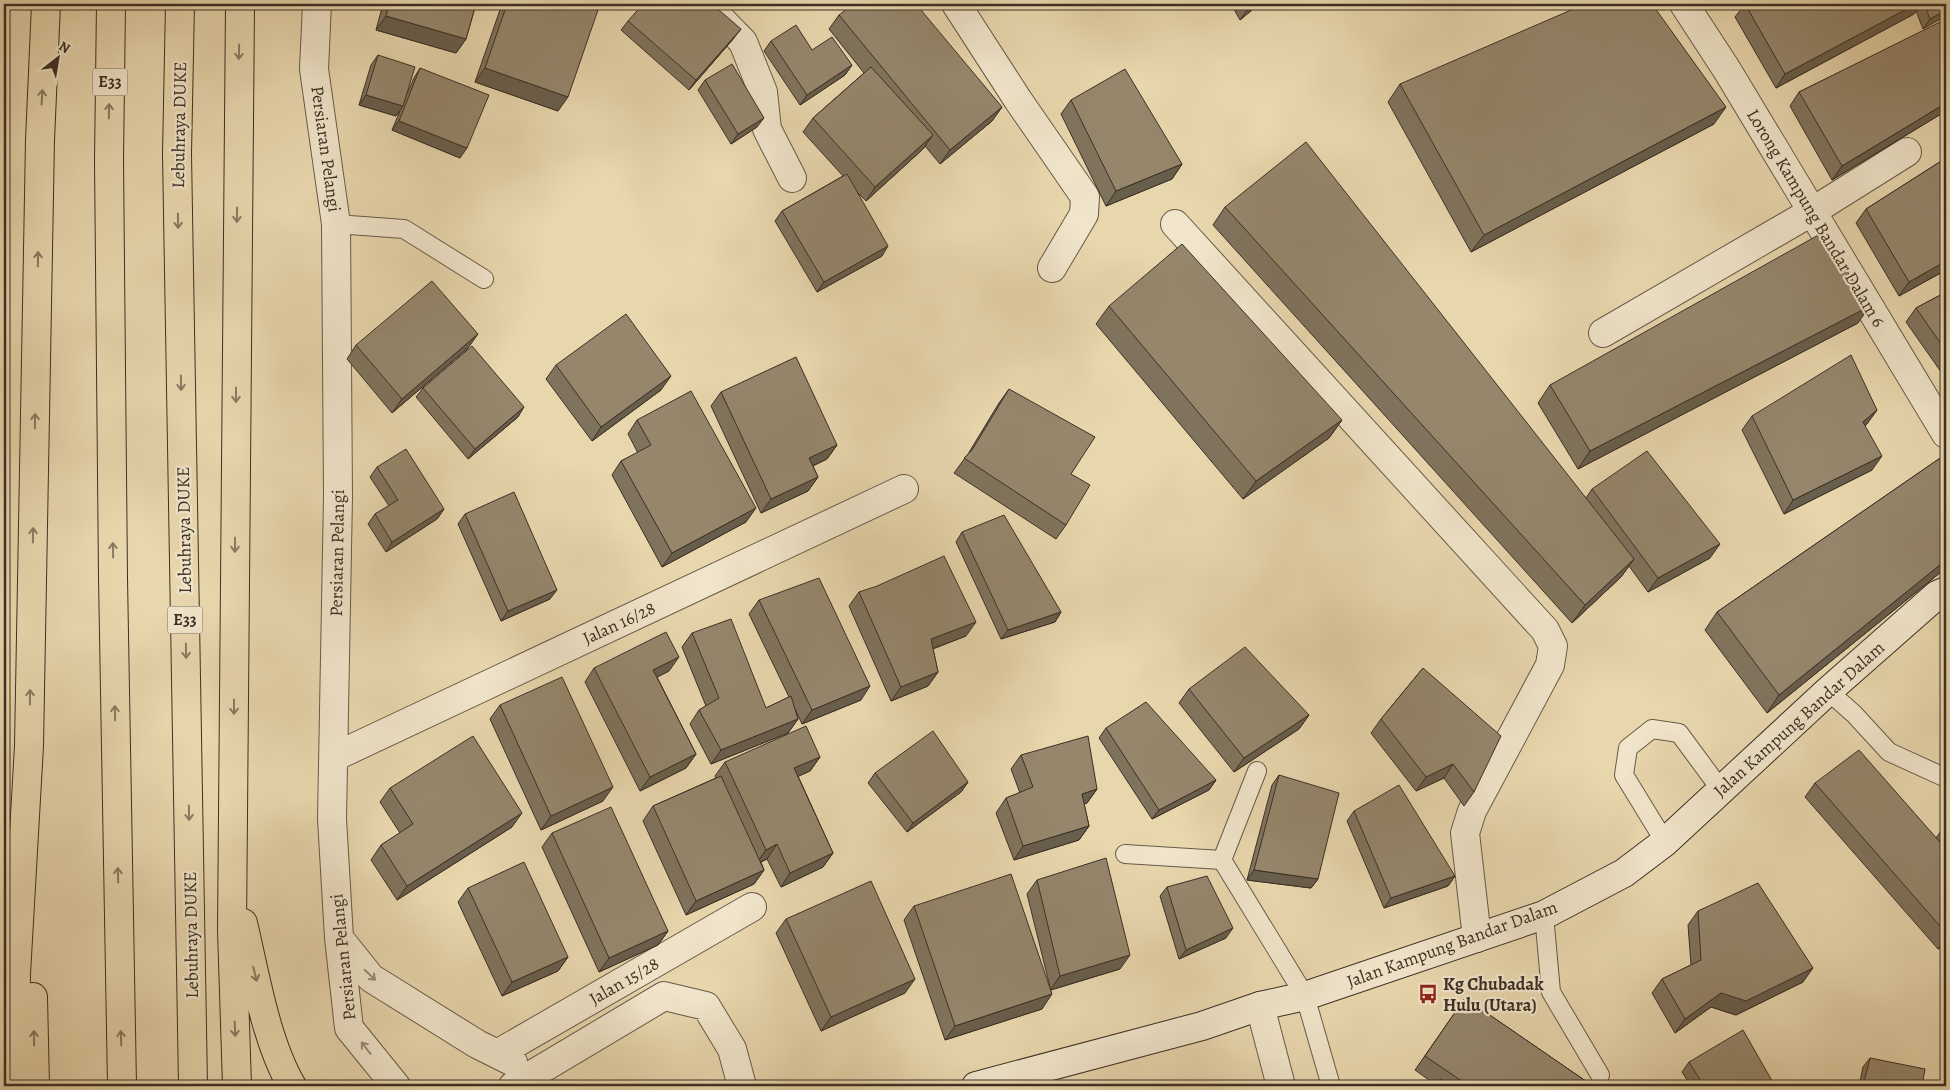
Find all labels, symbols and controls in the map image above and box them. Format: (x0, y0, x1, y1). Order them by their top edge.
north arrow (32, 32, 82, 82)
text: N (55, 37, 74, 58)
one-way arrow (234, 44, 244, 60)
street label: Lebuhraya DUKE (166, 61, 192, 189)
road number: E33 (92, 68, 128, 95)
street label: Persiaran Pelangi (305, 84, 347, 214)
one-way arrow (37, 89, 46, 105)
one-way arrow (105, 104, 114, 120)
street label: Lorong Kampung Bandar Dalam 6 (1741, 104, 1891, 332)
one-way arrow (233, 207, 242, 223)
one-way arrow (174, 212, 183, 228)
one-way arrow (33, 251, 43, 268)
one-way arrow (176, 374, 186, 391)
one-way arrow (231, 386, 241, 403)
one-way arrow (31, 414, 40, 430)
street label: Lebuhraya DUKE (171, 466, 197, 594)
street label: Persiaran Pelangi (324, 489, 350, 617)
one-way arrow (28, 527, 38, 544)
one-way arrow (230, 536, 240, 553)
one-way arrow (108, 542, 118, 558)
street label: Jalan 16/28 (579, 596, 659, 650)
road number: E33 (168, 606, 202, 634)
street label: Jalan Kampung Bandar Dalam (1708, 636, 1890, 802)
one-way arrow (181, 642, 191, 658)
one-way arrow (25, 690, 35, 706)
one-way arrow (229, 699, 239, 715)
one-way arrow (110, 705, 120, 721)
one-way arrow (184, 804, 194, 821)
one-way arrow (113, 867, 123, 884)
street label: Lebuhraya DUKE (178, 871, 204, 999)
street label: Persiaran Pelangi (324, 892, 362, 1022)
street label: Jalan Kampung Bandar Dalam (1343, 895, 1561, 993)
street label: Jalan 15/28 (585, 951, 663, 1011)
one-way arrow (251, 965, 260, 981)
one-way arrow (364, 969, 376, 981)
place label: Kg Chubadak Hulu (Utara) (1443, 972, 1544, 1017)
bus stop icon: Kg Chubadak Hulu (Utara) (1417, 983, 1439, 1005)
one-way arrow (230, 1020, 240, 1037)
one-way arrow (29, 1030, 39, 1046)
one-way arrow (116, 1030, 126, 1046)
one-way arrow (360, 1042, 371, 1055)

